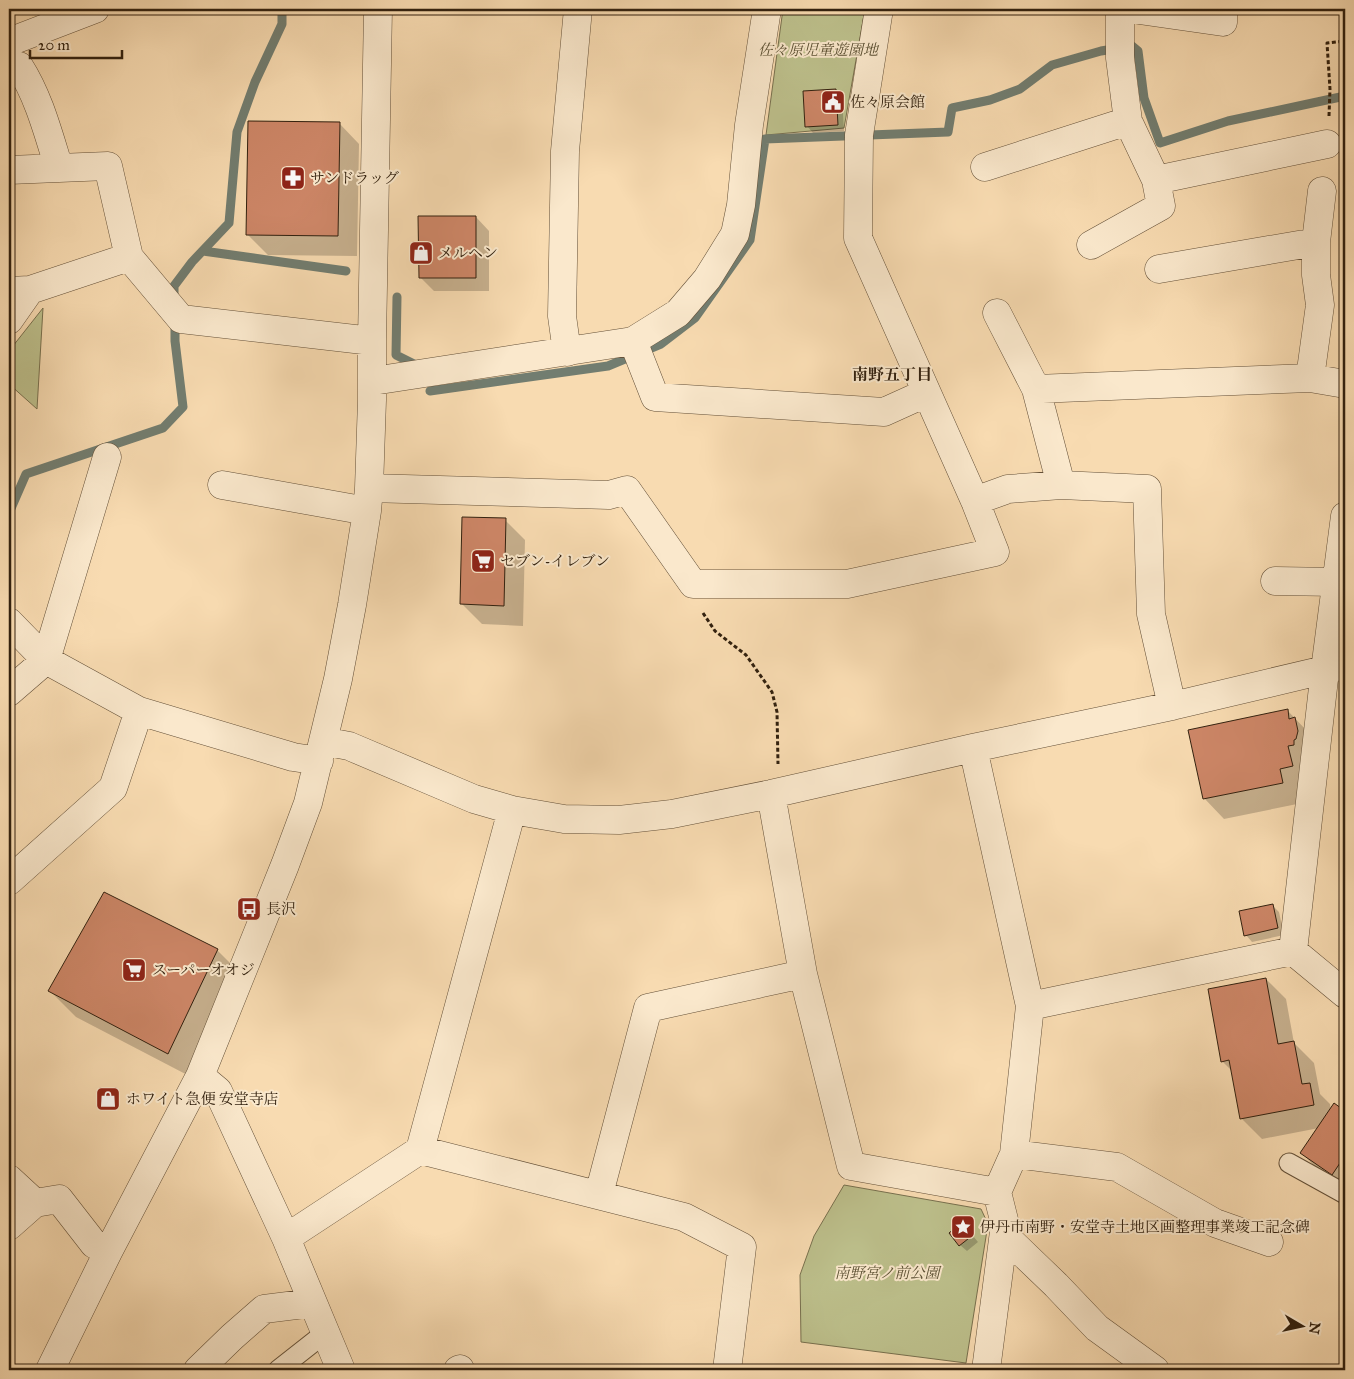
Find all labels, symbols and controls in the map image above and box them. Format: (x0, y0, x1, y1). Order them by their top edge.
scale bar (30, 28, 122, 60)
text: 20 m (38, 36, 70, 54)
park label: 佐々原児童遊園地 (758, 41, 880, 59)
public building icon: 佐々原会館 (820, 89, 846, 115)
place label: 佐々原会館 (850, 93, 925, 111)
pharmacy icon: サンドラッグ (280, 165, 306, 191)
place label: サンドラッグ (310, 169, 399, 187)
shop icon: メルヘン (408, 240, 434, 266)
place label: メルヘン (438, 244, 498, 262)
district label: 南野五丁目 (852, 365, 932, 384)
supermarket icon: セブン-イレブン (470, 548, 496, 574)
place label: セブン-イレブン (500, 552, 610, 570)
bus stop icon: 長沢 (236, 896, 262, 922)
place label: 長沢 (266, 900, 296, 918)
supermarket icon: スーパーオオジ (121, 957, 147, 983)
place label: スーパーオオジ (152, 961, 255, 979)
shop icon: ホワイト急便 安堂寺店 (95, 1086, 121, 1112)
place label: ホワイト急便 安堂寺店 (126, 1090, 279, 1108)
place icon: 伊丹市南野・安堂寺土地区画整理事業竣工記念碑 (950, 1214, 976, 1240)
place label: 伊丹市南野・安堂寺土地区画整理事業竣工記念碑 (980, 1218, 1310, 1236)
park label: 南野宮ノ前公園 (834, 1264, 942, 1282)
north arrow (1276, 1302, 1326, 1352)
text: N (1305, 1321, 1324, 1335)

